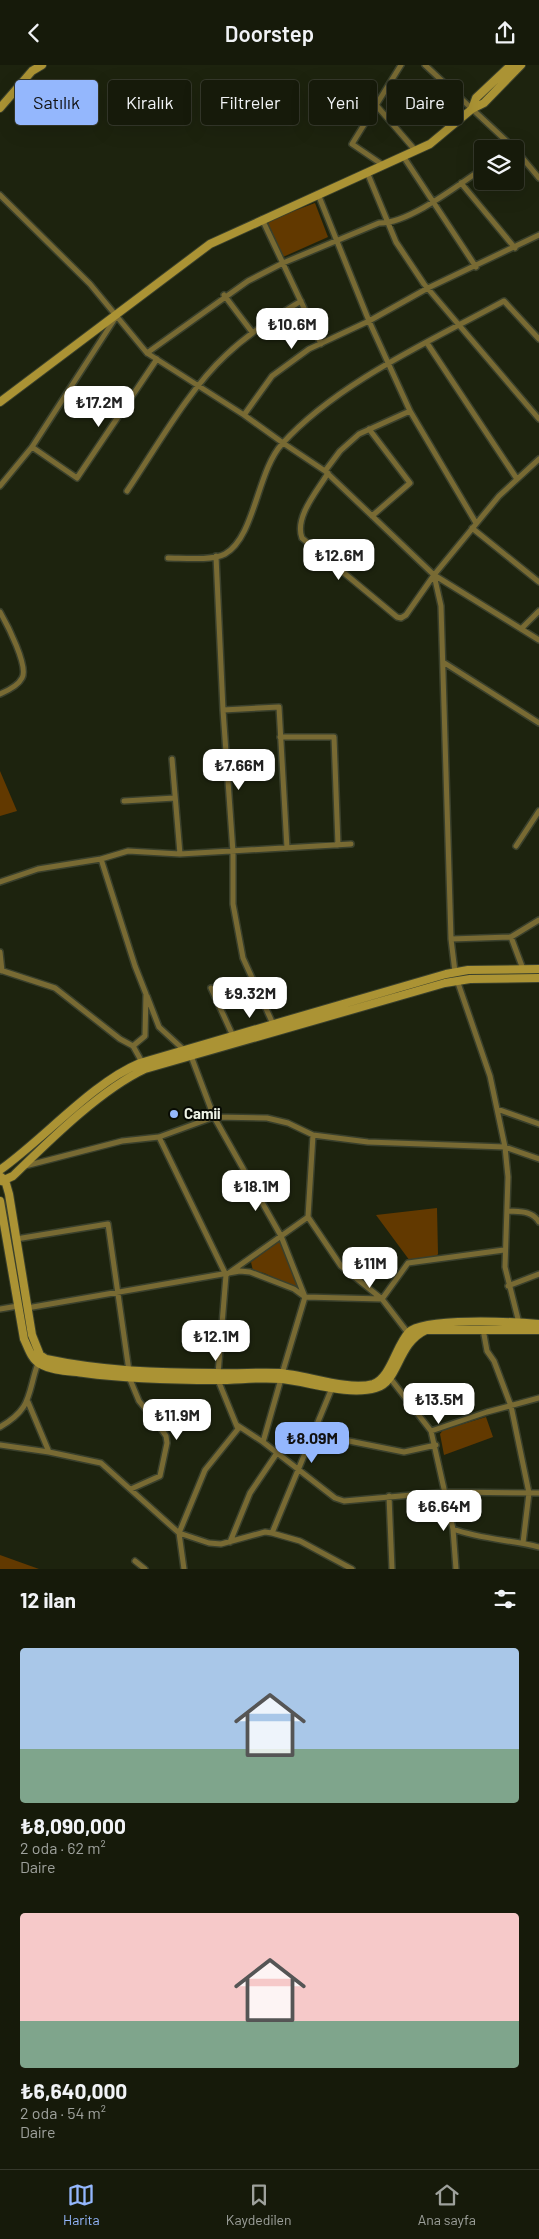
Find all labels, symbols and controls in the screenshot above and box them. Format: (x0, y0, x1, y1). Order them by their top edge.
icon: back (20, 19, 48, 47)
icon: share (491, 19, 519, 47)
text: Doorstep (225, 20, 314, 46)
chip: Satılık (15, 80, 98, 125)
chip: Kiralık (108, 80, 191, 125)
chip: Filtreler (201, 80, 299, 125)
chip: Yeni (309, 80, 377, 125)
chip: Daire (387, 80, 463, 125)
map controls (474, 140, 524, 190)
button: layers (474, 140, 524, 190)
pin: ₺10.6M (251, 307, 333, 350)
text: ₺10.6M (267, 314, 317, 333)
pin: ₺17.2M (58, 385, 140, 428)
text: ₺17.2M (75, 392, 123, 411)
pin: ₺12.6M (298, 539, 380, 581)
text: ₺12.6M (314, 545, 364, 564)
pin: ₺7.66M (198, 749, 280, 791)
text: ₺7.66M (214, 755, 264, 774)
pin: ₺9.32M (209, 977, 291, 1019)
text: ₺9.32M (224, 983, 276, 1002)
place label: Camii (184, 1104, 221, 1122)
marker: Camii (168, 1108, 180, 1120)
pin: ₺18.1M (215, 1169, 297, 1212)
text: ₺18.1M (233, 1176, 279, 1195)
pin: ₺11M (340, 1247, 400, 1289)
text: ₺11M (353, 1253, 387, 1272)
pin: ₺12.1M (175, 1319, 257, 1362)
text: ₺12.1M (193, 1326, 239, 1345)
pin: ₺13.5M (398, 1383, 480, 1425)
text: ₺13.5M (414, 1389, 464, 1408)
pin: ₺11.9M (136, 1399, 218, 1441)
text: ₺11.9M (154, 1405, 200, 1424)
pin: ₺8.09M (271, 1421, 353, 1464)
text: ₺8.09M (286, 1428, 338, 1447)
pin: ₺6.64M (403, 1489, 485, 1532)
text: ₺6.64M (418, 1496, 471, 1515)
icon: filters (491, 1585, 519, 1613)
text: 12 ilan (20, 1587, 76, 1612)
icon: home (225, 1680, 315, 1770)
text: ₺8,090,000 (20, 1813, 126, 1838)
text: 2 oda · 62 m² (20, 1838, 106, 1857)
text: Daire (20, 1857, 56, 1876)
icon: home (225, 1945, 315, 2035)
text: ₺6,640,000 (20, 2078, 127, 2103)
text: 2 oda · 54 m² (20, 2103, 106, 2122)
text: Daire (20, 2122, 56, 2141)
tab: Harita (63, 2181, 100, 2228)
tab: Kaydedilen (226, 2181, 292, 2228)
tab: Ana sayfa (418, 2181, 476, 2228)

